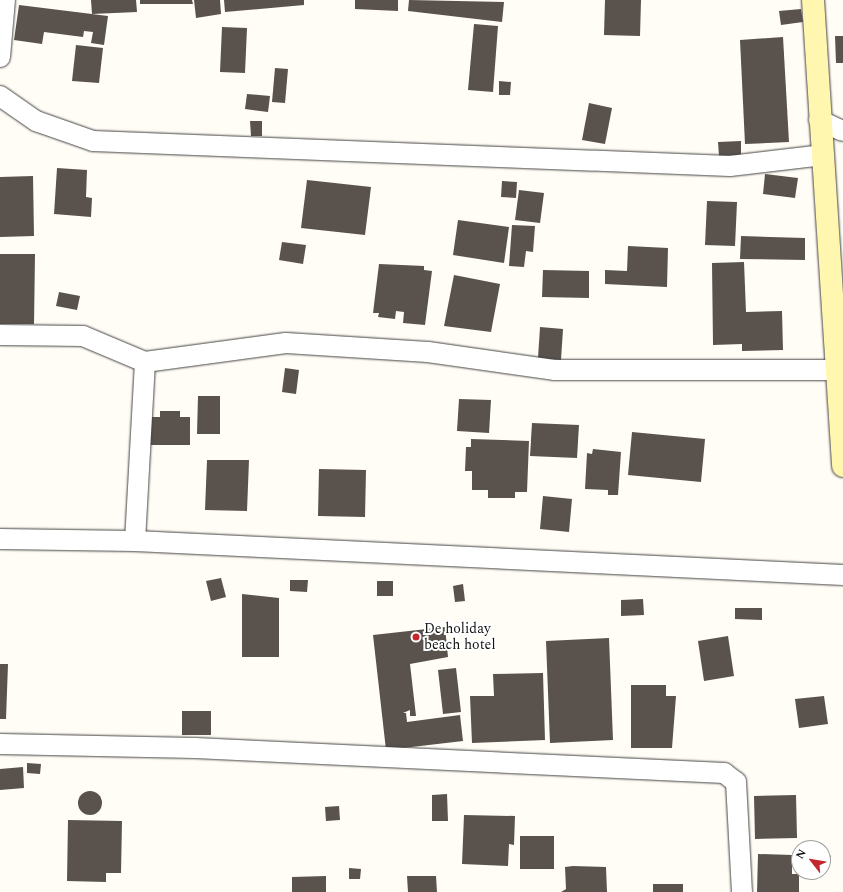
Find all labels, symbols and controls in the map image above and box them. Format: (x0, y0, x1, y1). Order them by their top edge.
place label: De holiday beach hotel (424, 621, 496, 654)
marker: De holiday beach hotel (411, 632, 421, 642)
north arrow (791, 840, 831, 880)
text: N (792, 846, 811, 862)

